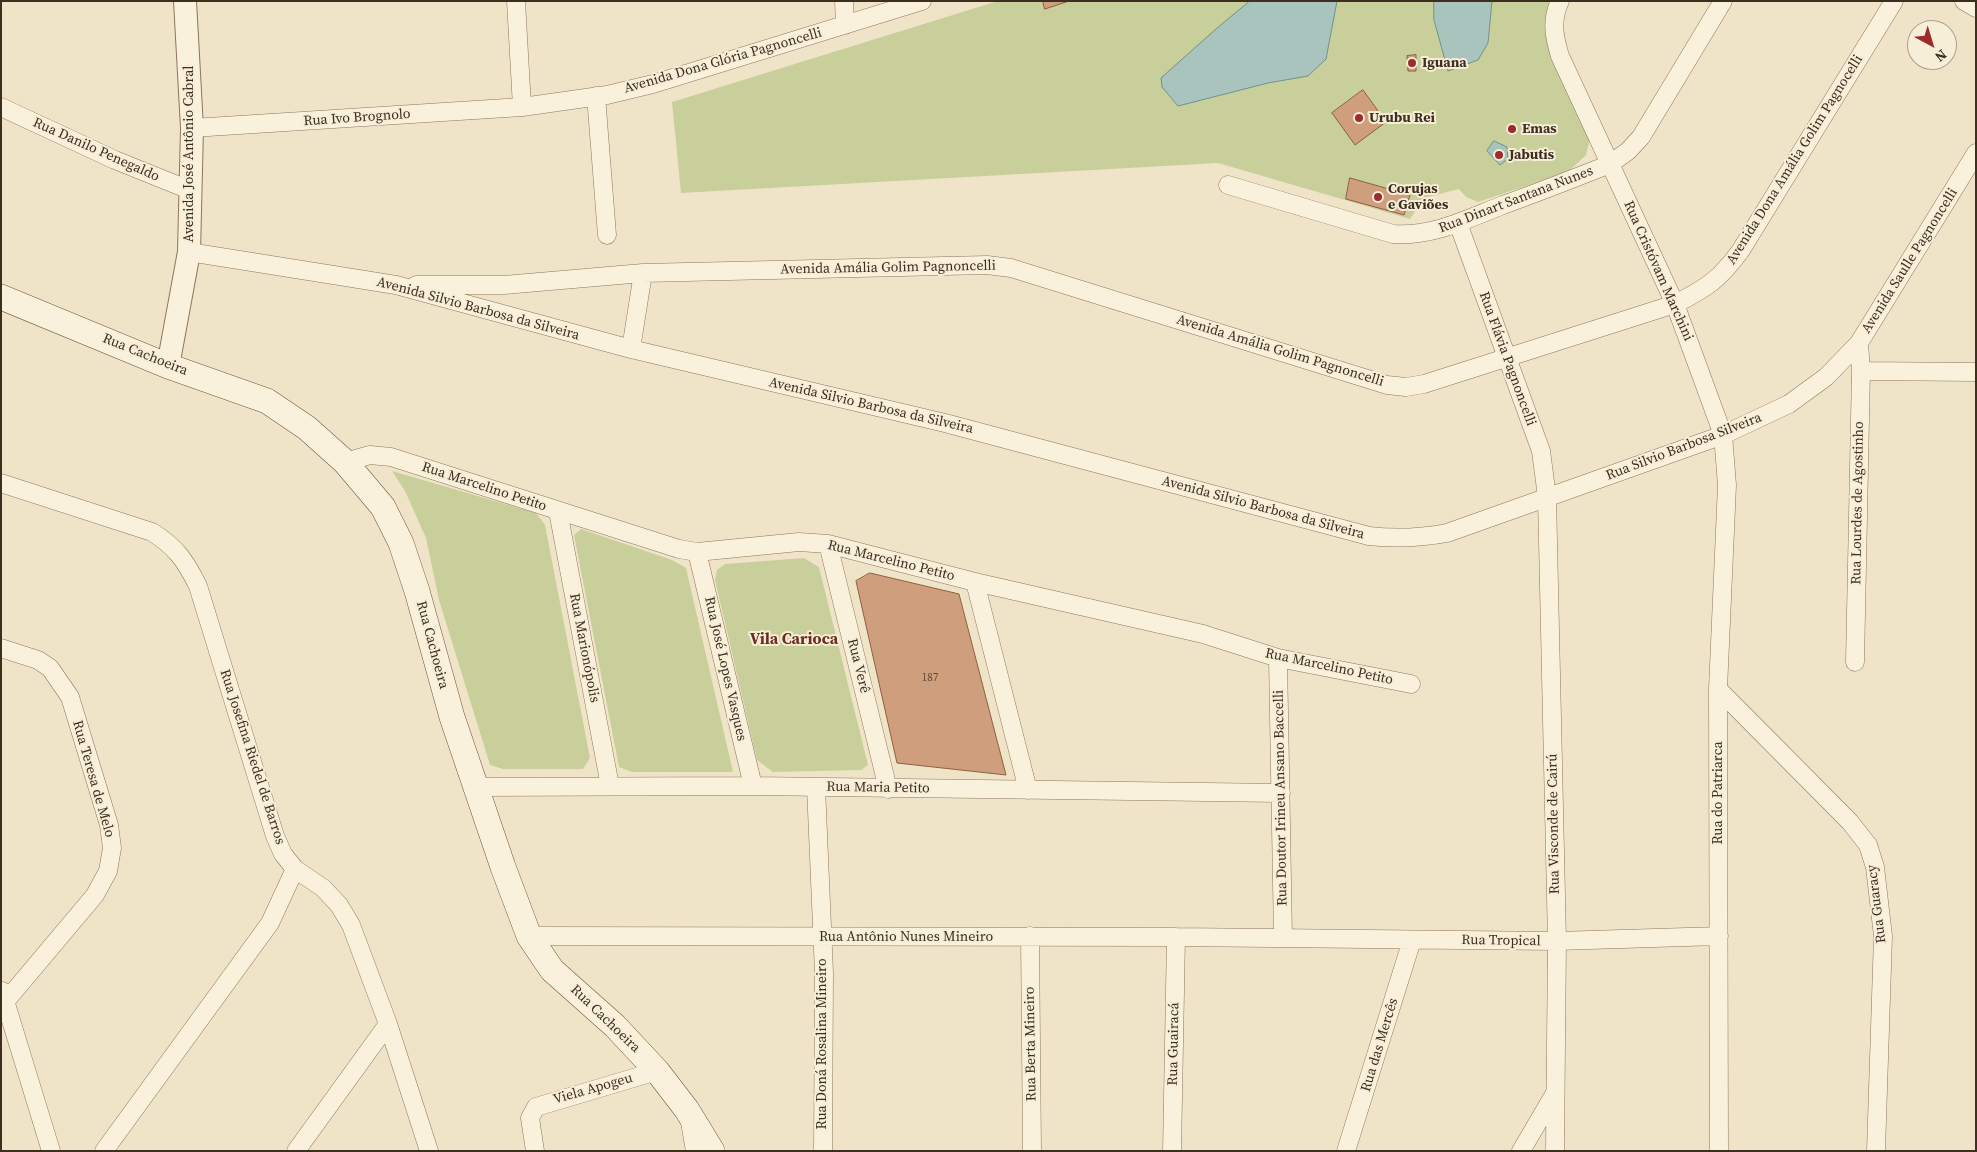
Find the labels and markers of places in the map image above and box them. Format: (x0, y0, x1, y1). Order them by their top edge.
place label: Iguana (1422, 55, 1467, 71)
marker: Iguana (1406, 57, 1418, 69)
place label: Urubu Rei (1369, 110, 1435, 126)
marker: Urubu Rei (1353, 112, 1365, 124)
place label: Emas (1522, 121, 1557, 137)
marker: Emas (1506, 123, 1518, 135)
place label: Jabutis (1509, 147, 1554, 163)
marker: Jabutis (1493, 149, 1505, 161)
place label: Corujas e Gaviões (1388, 181, 1448, 213)
marker: Corujas e Gaviões (1372, 191, 1384, 203)

